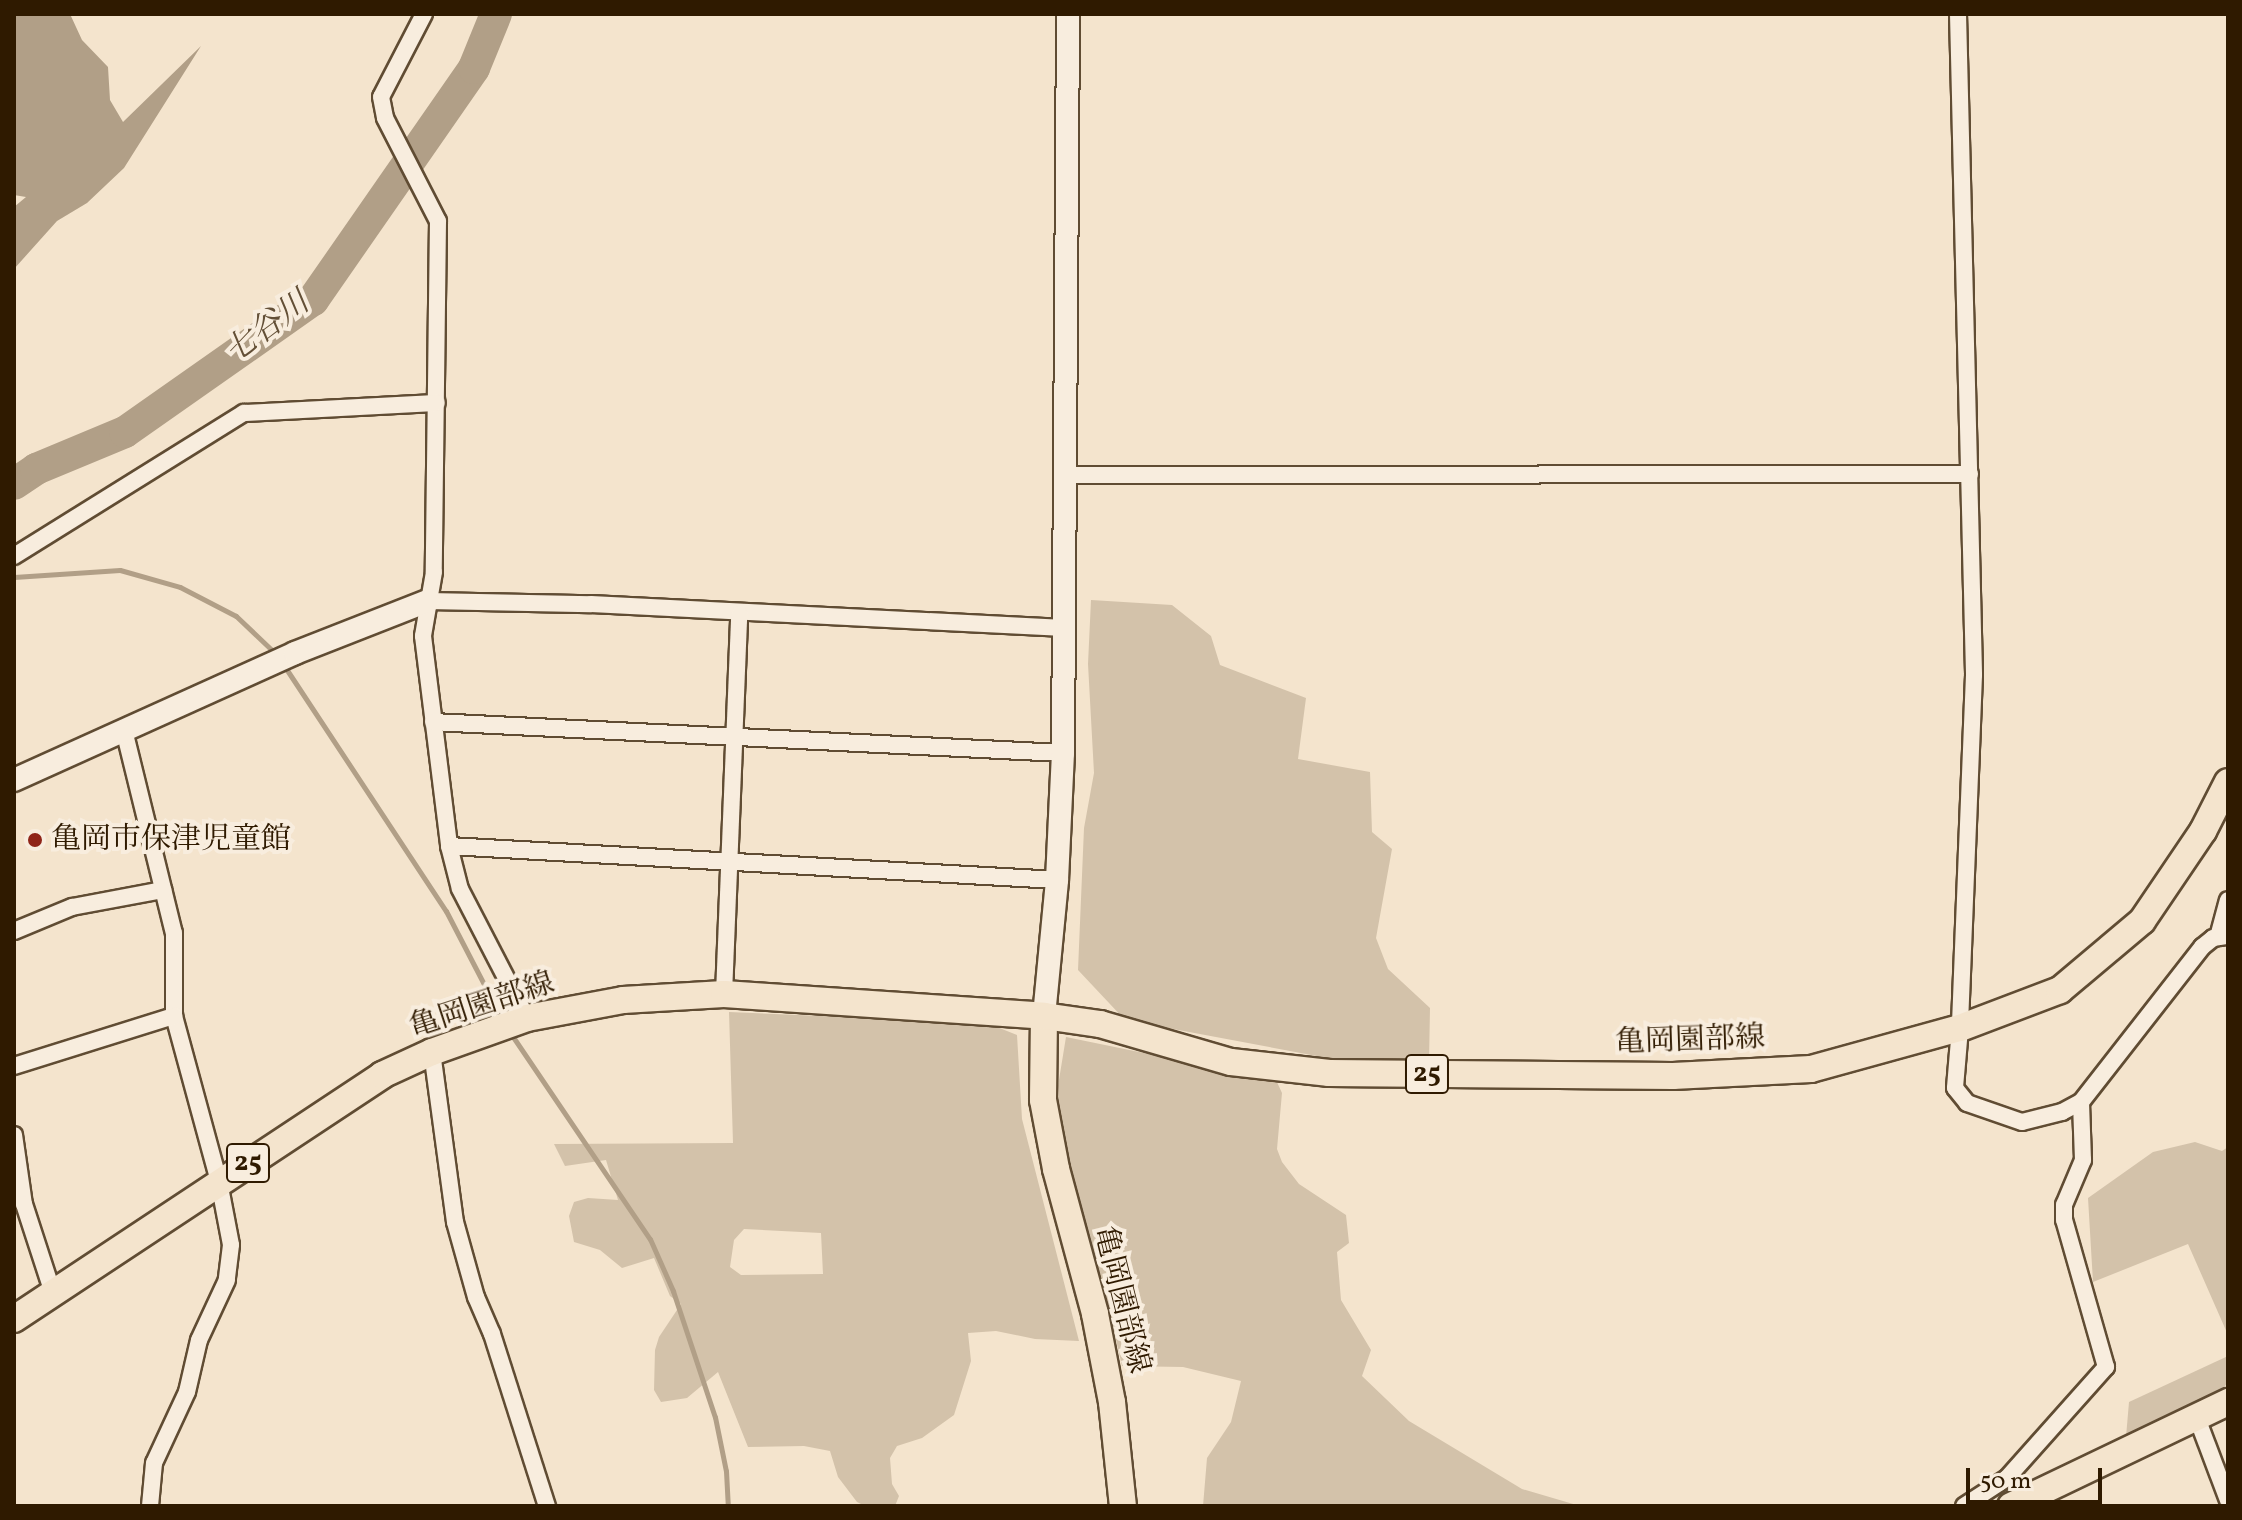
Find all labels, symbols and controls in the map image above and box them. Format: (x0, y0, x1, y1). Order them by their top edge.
water label: 七谷川 (218, 285, 318, 373)
place label: 亀岡市保津児童館 (51, 822, 291, 858)
marker: 亀岡市保津児童館 (26, 831, 44, 849)
street label: 亀岡園部線 (405, 966, 559, 1046)
street label: 亀岡園部線 (1614, 1020, 1766, 1062)
road number: 25 (1403, 1050, 1451, 1098)
road number: 25 (224, 1139, 272, 1187)
street label: 亀岡園部線 (1085, 1223, 1157, 1377)
scale bar (1970, 1452, 2106, 1502)
text: 50 m (1980, 1465, 2032, 1499)

